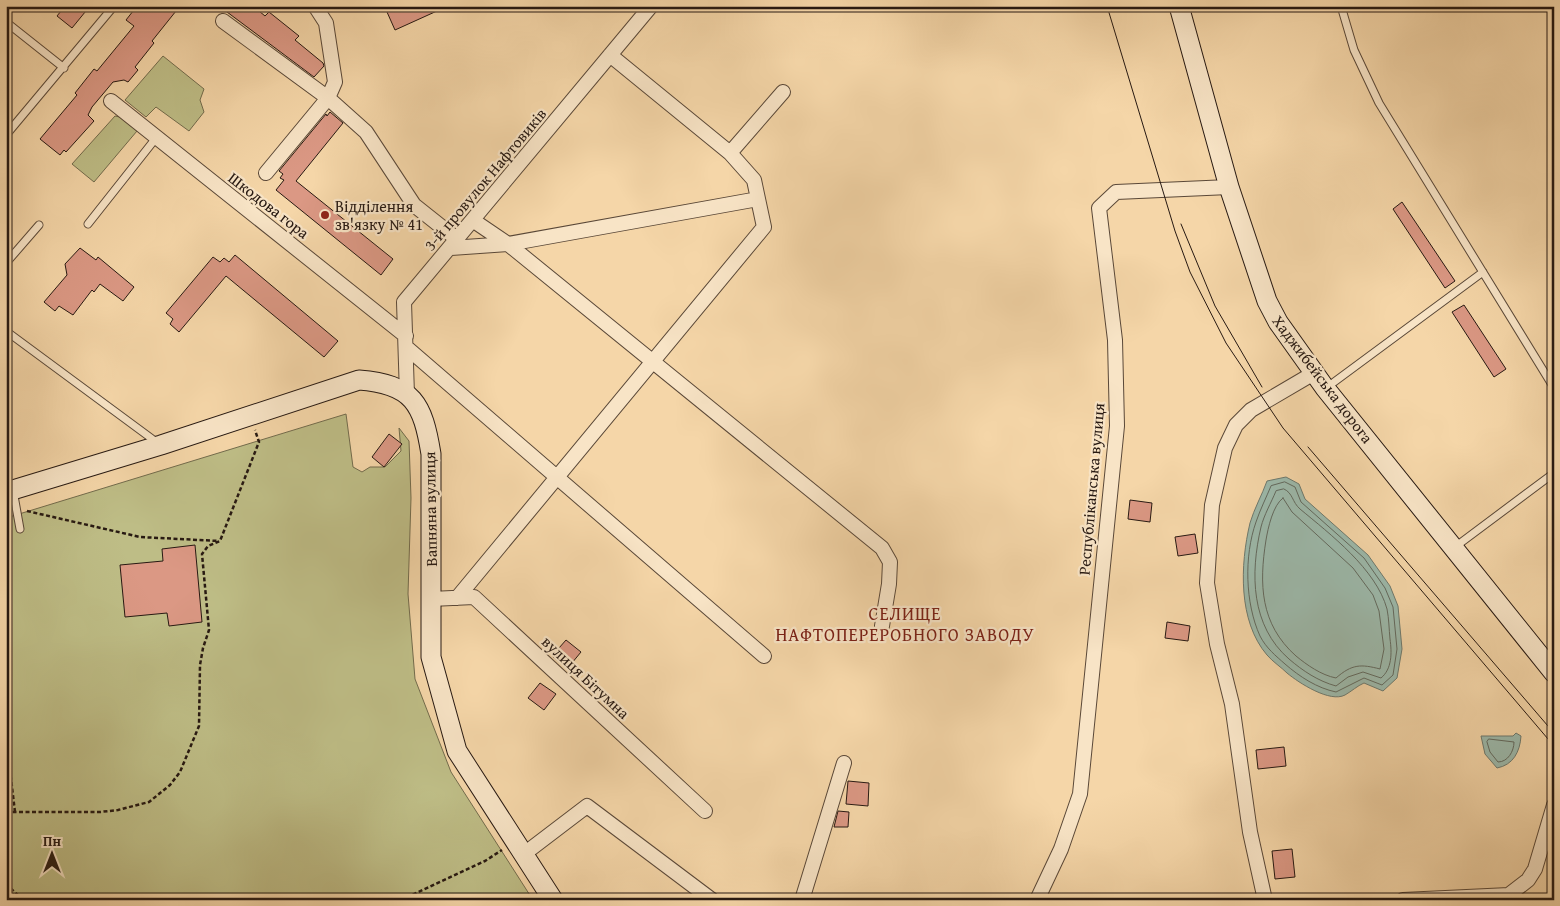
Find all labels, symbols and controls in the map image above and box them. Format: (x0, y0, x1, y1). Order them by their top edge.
street label: 3-й провулок Нафтовиків (418, 102, 552, 256)
street label: Шкодова гора (223, 166, 315, 245)
place label: Відділення зв'язку № 41 (335, 194, 423, 236)
marker: Відділення зв'язку № 41 (319, 209, 331, 221)
street label: Хаджибейська дорога (1267, 310, 1379, 448)
street label: Республіканська вулиця (1072, 402, 1110, 576)
street label: Вапняна вулиця (417, 451, 443, 567)
district label: СЕЛИЩЕ НАФТОПЕРЕРОБНОГО ЗАВОДУ (775, 600, 1035, 648)
street label: вулиця Бітумна (537, 630, 636, 724)
north arrow (28, 828, 78, 878)
text: Пн (43, 831, 61, 851)

